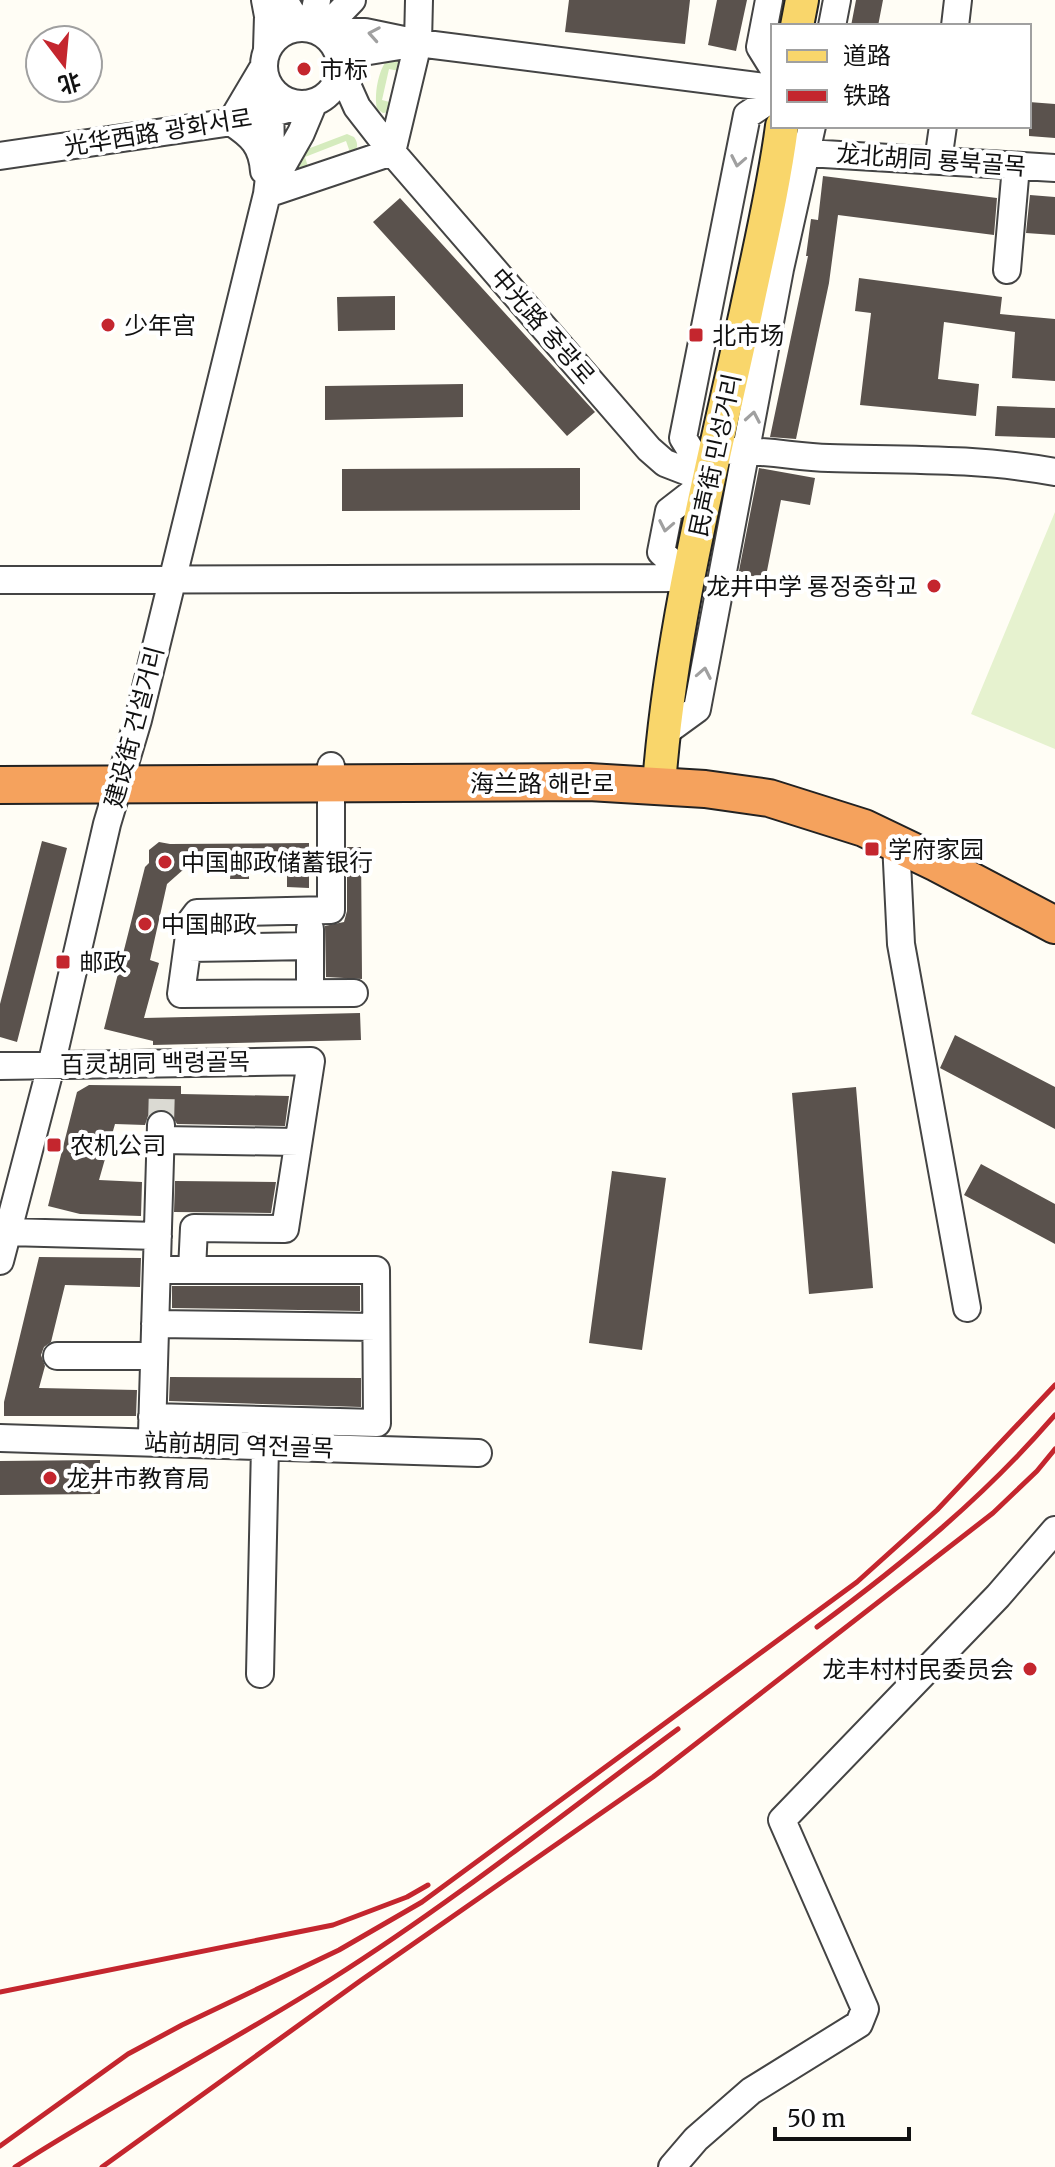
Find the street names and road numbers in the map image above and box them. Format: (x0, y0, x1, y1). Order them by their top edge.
street label: 光华西路 광화서로 (62, 102, 254, 162)
street label: 龙北胡同 룡북골목 (835, 138, 1027, 182)
street label: 中光路 중광로 (484, 262, 602, 390)
street label: 民声街 민성거리 (683, 371, 747, 539)
street label: 建设街 건설거리 (98, 643, 170, 811)
street label: 海兰路 해란로 (470, 768, 614, 799)
street label: 百灵胡同 백령골목 (60, 1046, 250, 1080)
street label: 站前胡同 역전골목 (144, 1426, 334, 1464)

